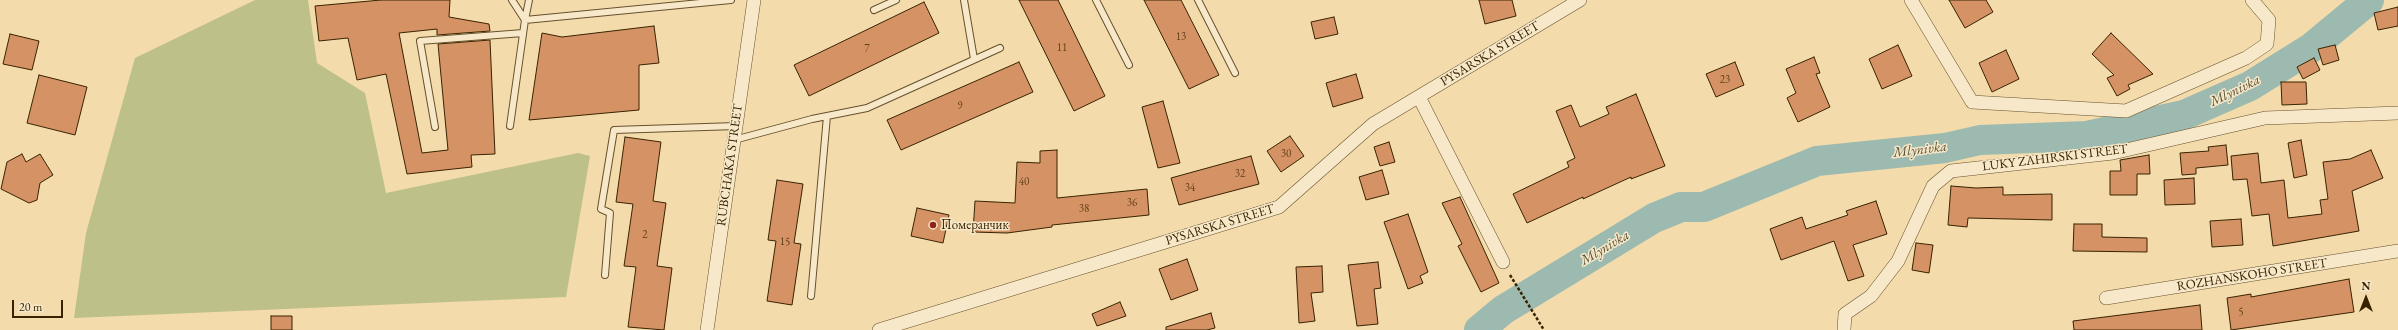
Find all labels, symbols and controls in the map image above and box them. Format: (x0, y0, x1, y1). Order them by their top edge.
street label: PYSARSKA STREET (1438, 18, 1542, 90)
house number: 13 (1176, 30, 1186, 44)
house number: 11 (1057, 41, 1067, 55)
house number: 7 (864, 42, 870, 56)
water label: Mlynivka (2207, 72, 2263, 110)
house number: 23 (1720, 73, 1730, 87)
house number: 9 (957, 99, 963, 113)
street label: RUBCHAKA STREET (714, 103, 746, 227)
water label: Mlynivka (1892, 138, 1948, 162)
street label: LUKY ZAHIRSKI STREET (1981, 141, 2129, 175)
house number: 30 (1281, 147, 1291, 161)
house number: 32 (1235, 167, 1245, 181)
house number: 40 (1019, 175, 1029, 189)
house number: 34 (1185, 181, 1195, 195)
house number: 36 (1127, 196, 1137, 210)
street label: PYSARSKA STREET (1164, 201, 1276, 249)
house number: 38 (1079, 202, 1089, 216)
place label: Померанчик (941, 217, 1009, 233)
marker: Померанчик (928, 220, 938, 230)
water label: Mlynivka (1578, 227, 1632, 269)
house number: 2 (642, 228, 648, 242)
house number: 15 (780, 235, 790, 249)
street label: ROZHANSKOHO STREET (2176, 255, 2328, 295)
north arrow (2346, 278, 2386, 318)
text: N (2362, 279, 2370, 293)
scale bar (14, 292, 65, 318)
text: 20 m (19, 299, 42, 315)
house number: 5 (2238, 305, 2244, 319)

